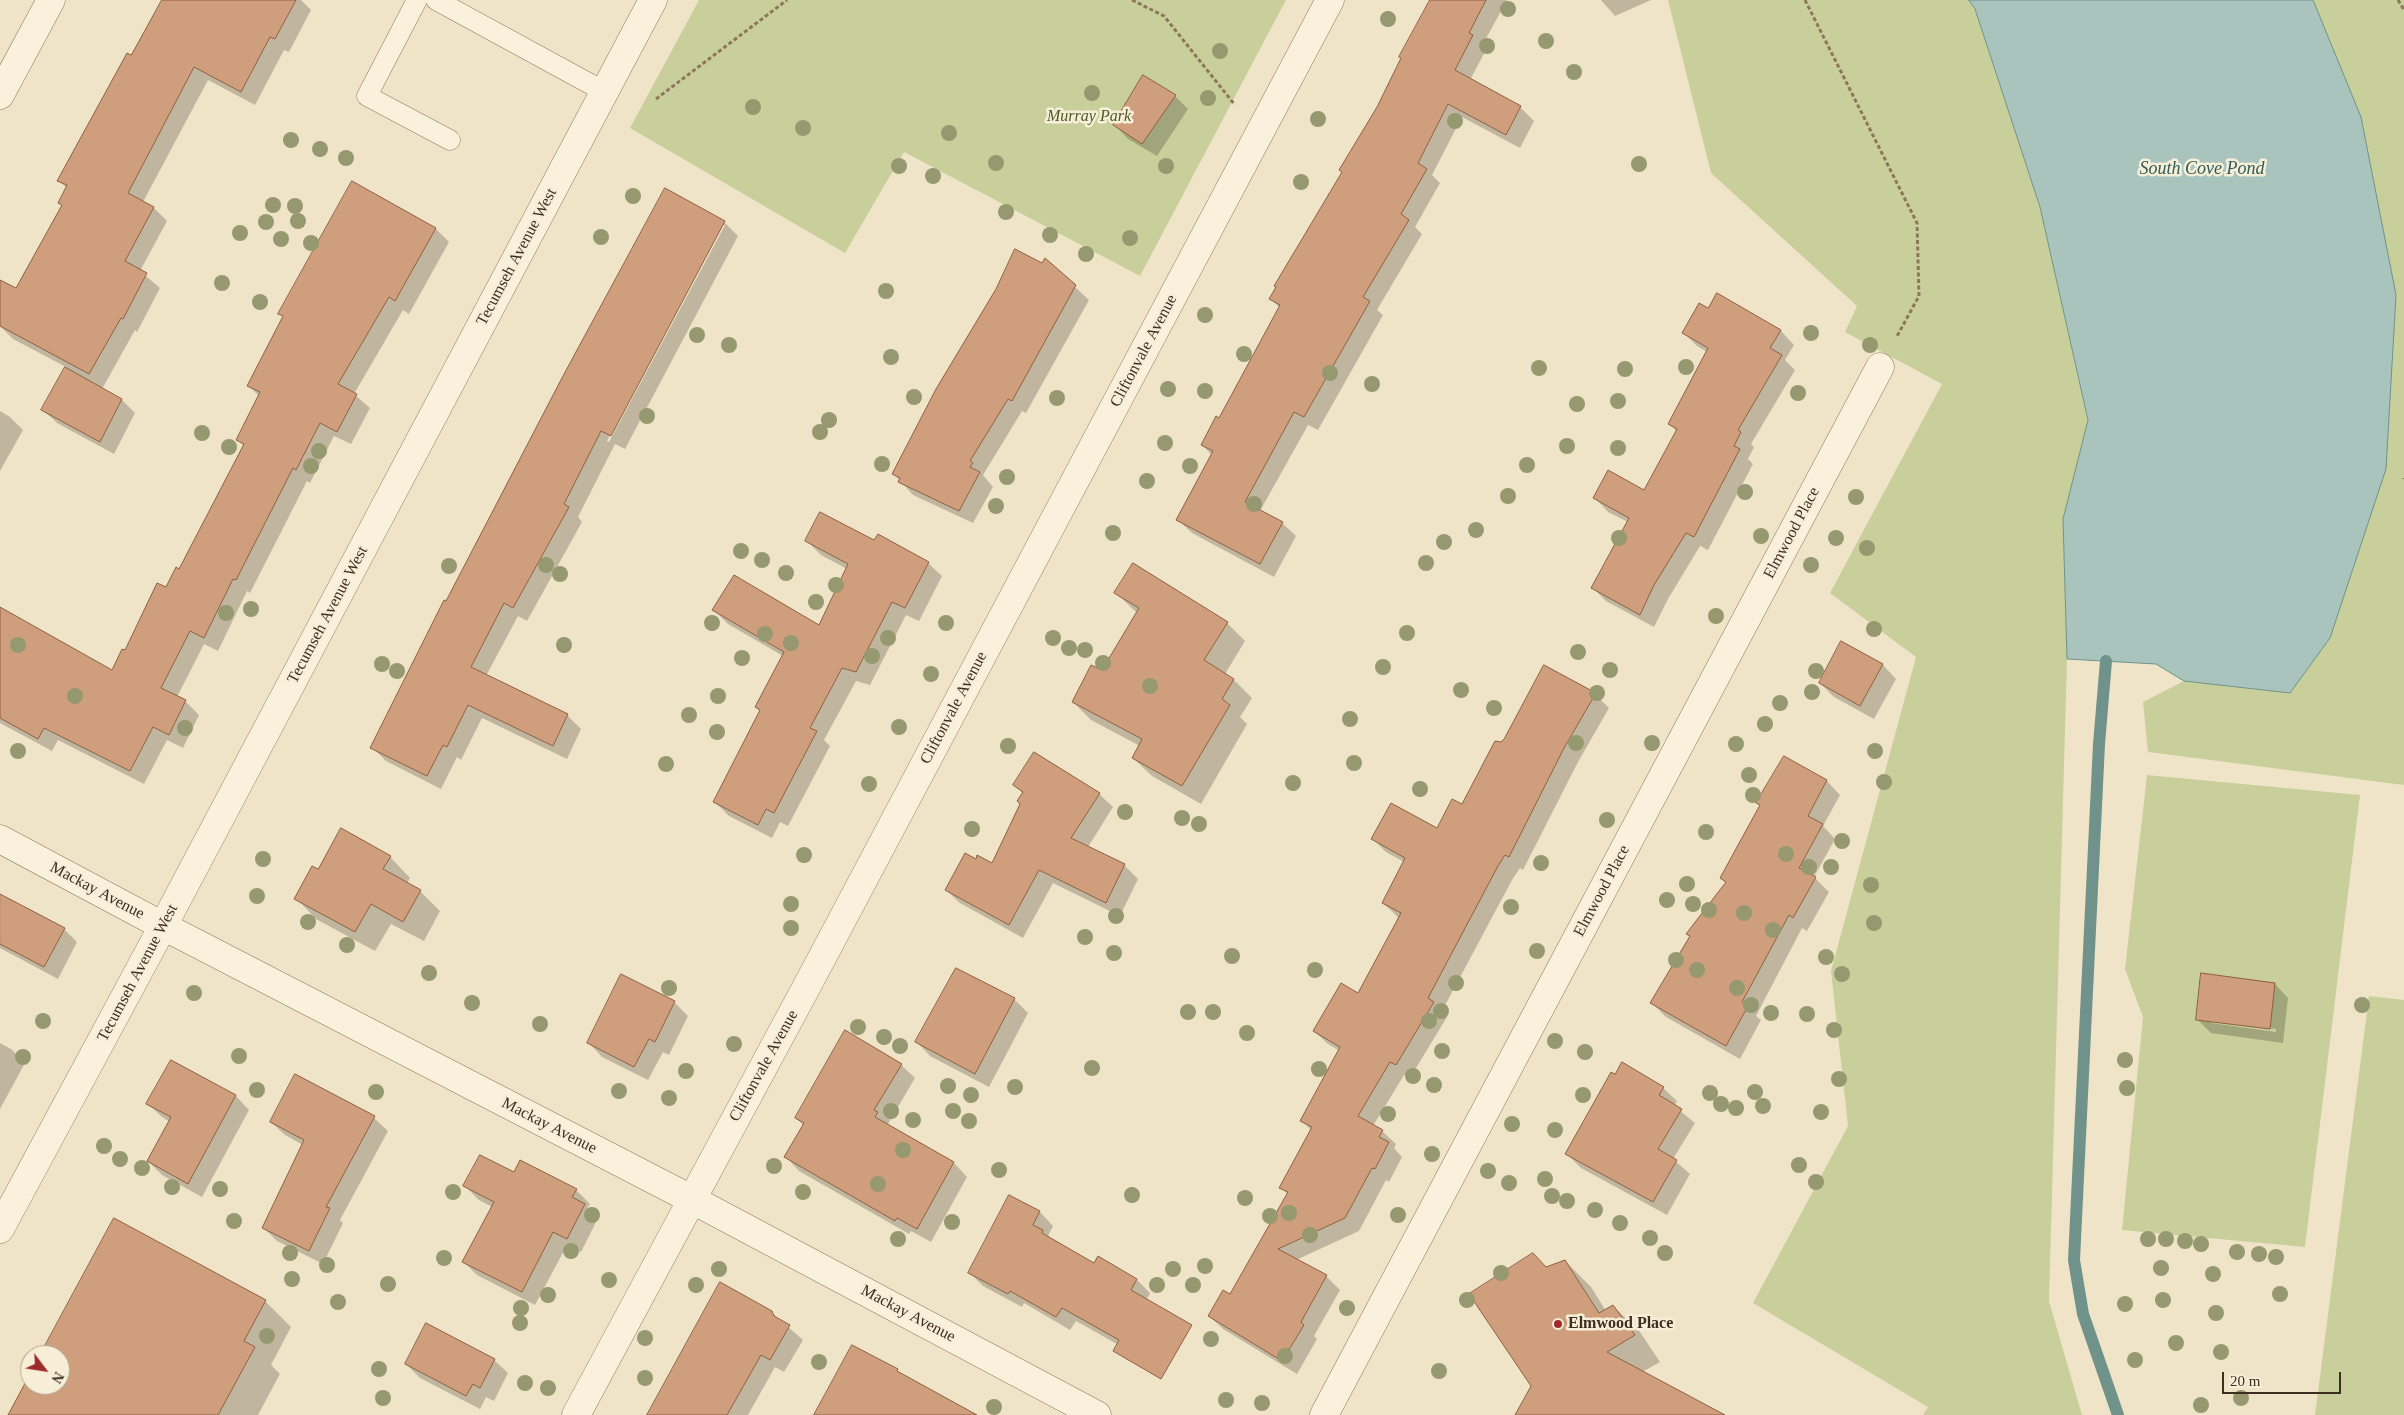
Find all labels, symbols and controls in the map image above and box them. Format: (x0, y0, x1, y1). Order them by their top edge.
park label: Murray Park (1047, 107, 1131, 127)
water label: South Cove Pond (2140, 158, 2264, 180)
street label: Tecumseh Avenue West (473, 185, 561, 329)
street label: Cliftonvale Avenue (1106, 292, 1182, 410)
street label: Elmwood Place (1760, 484, 1824, 582)
street label: Tecumseh Avenue West (284, 543, 372, 687)
street label: Cliftonvale Avenue (916, 649, 992, 767)
street label: Elmwood Place (1570, 842, 1634, 940)
street label: Mackay Avenue (47, 858, 147, 924)
street label: Tecumseh Avenue West (94, 901, 182, 1045)
street label: Cliftonvale Avenue (725, 1007, 803, 1125)
street label: Mackay Avenue (498, 1094, 600, 1158)
street label: Mackay Avenue (858, 1281, 958, 1347)
place label: Elmwood Place (1568, 1314, 1673, 1334)
marker: Elmwood Place (1552, 1318, 1564, 1330)
north arrow (20, 1345, 70, 1395)
scale bar (2224, 1362, 2343, 1394)
text: N (48, 1369, 66, 1386)
text: 20 m (2230, 1373, 2260, 1389)

